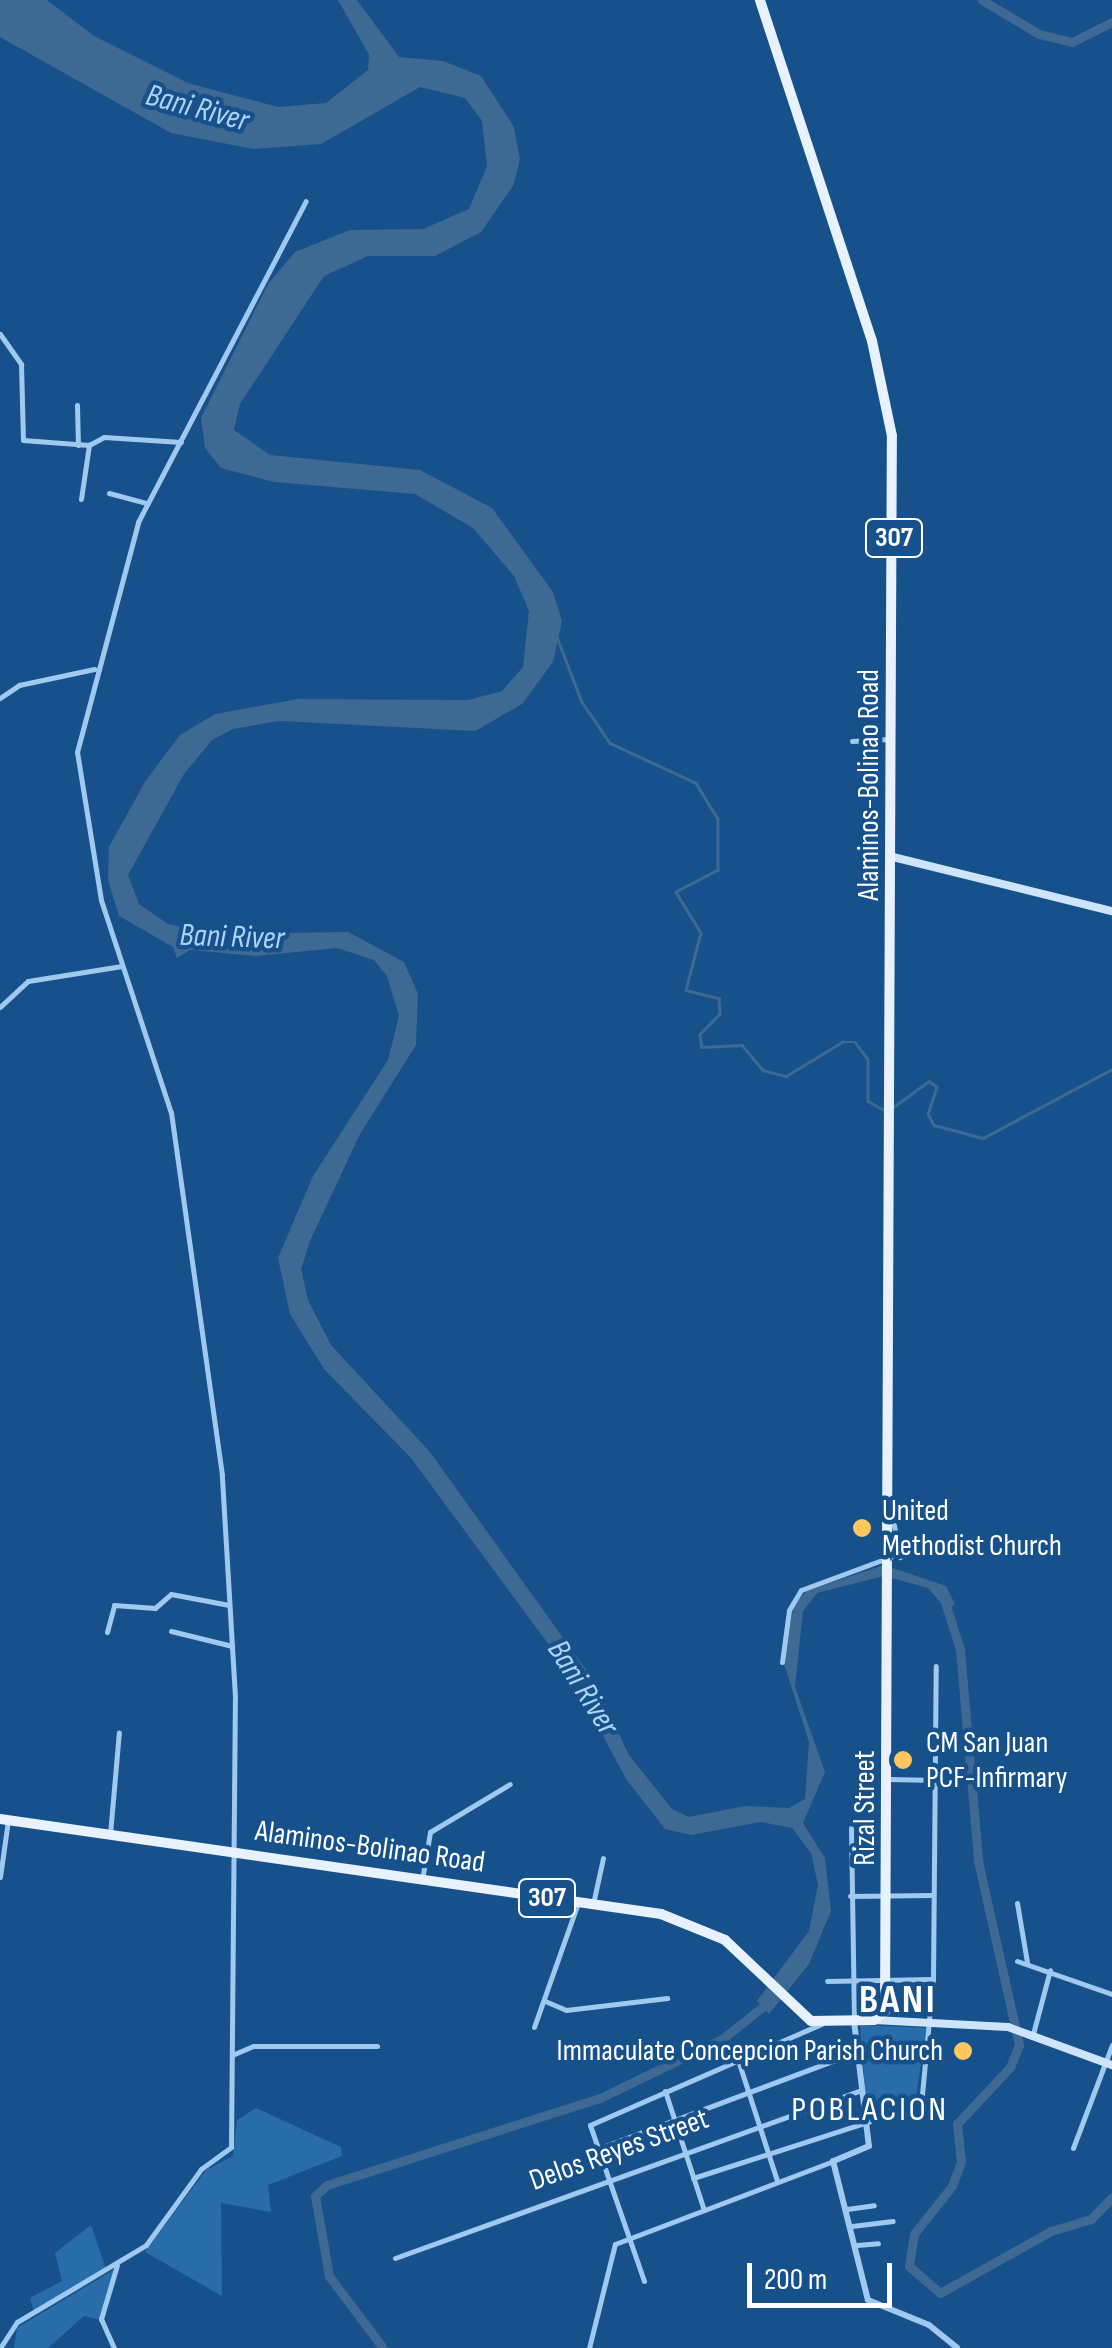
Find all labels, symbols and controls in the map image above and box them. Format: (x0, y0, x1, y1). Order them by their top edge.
water label: Bani River (141, 77, 253, 141)
road number: 307 (864, 515, 924, 561)
street label: Alaminos-Bolinao Road (851, 669, 887, 901)
water label: Bani River (179, 917, 285, 959)
place label: United Methodist Church (882, 1493, 1062, 1564)
marker: United Methodist Church (851, 1517, 873, 1539)
water label: Bani River (538, 1633, 626, 1743)
place label: CM San Juan PCF-Infirmary (926, 1725, 1067, 1796)
marker: CM San Juan PCF-Infirmary (890, 1747, 916, 1773)
street label: Rizal Street (847, 1750, 883, 1866)
street label: Alaminos-Bolinao Road (253, 1813, 487, 1881)
road number: 307 (517, 1875, 577, 1921)
district label: BANI (859, 1976, 937, 2024)
place label: Immaculate Concepcion Parish Church (557, 2033, 943, 2069)
marker: Immaculate Concepcion Parish Church (952, 2040, 974, 2062)
district label: POBLACION (791, 2089, 949, 2131)
street label: Delos Reyes Street (525, 2101, 713, 2199)
scale bar (752, 2243, 897, 2305)
text: 200 m (764, 2262, 827, 2298)

